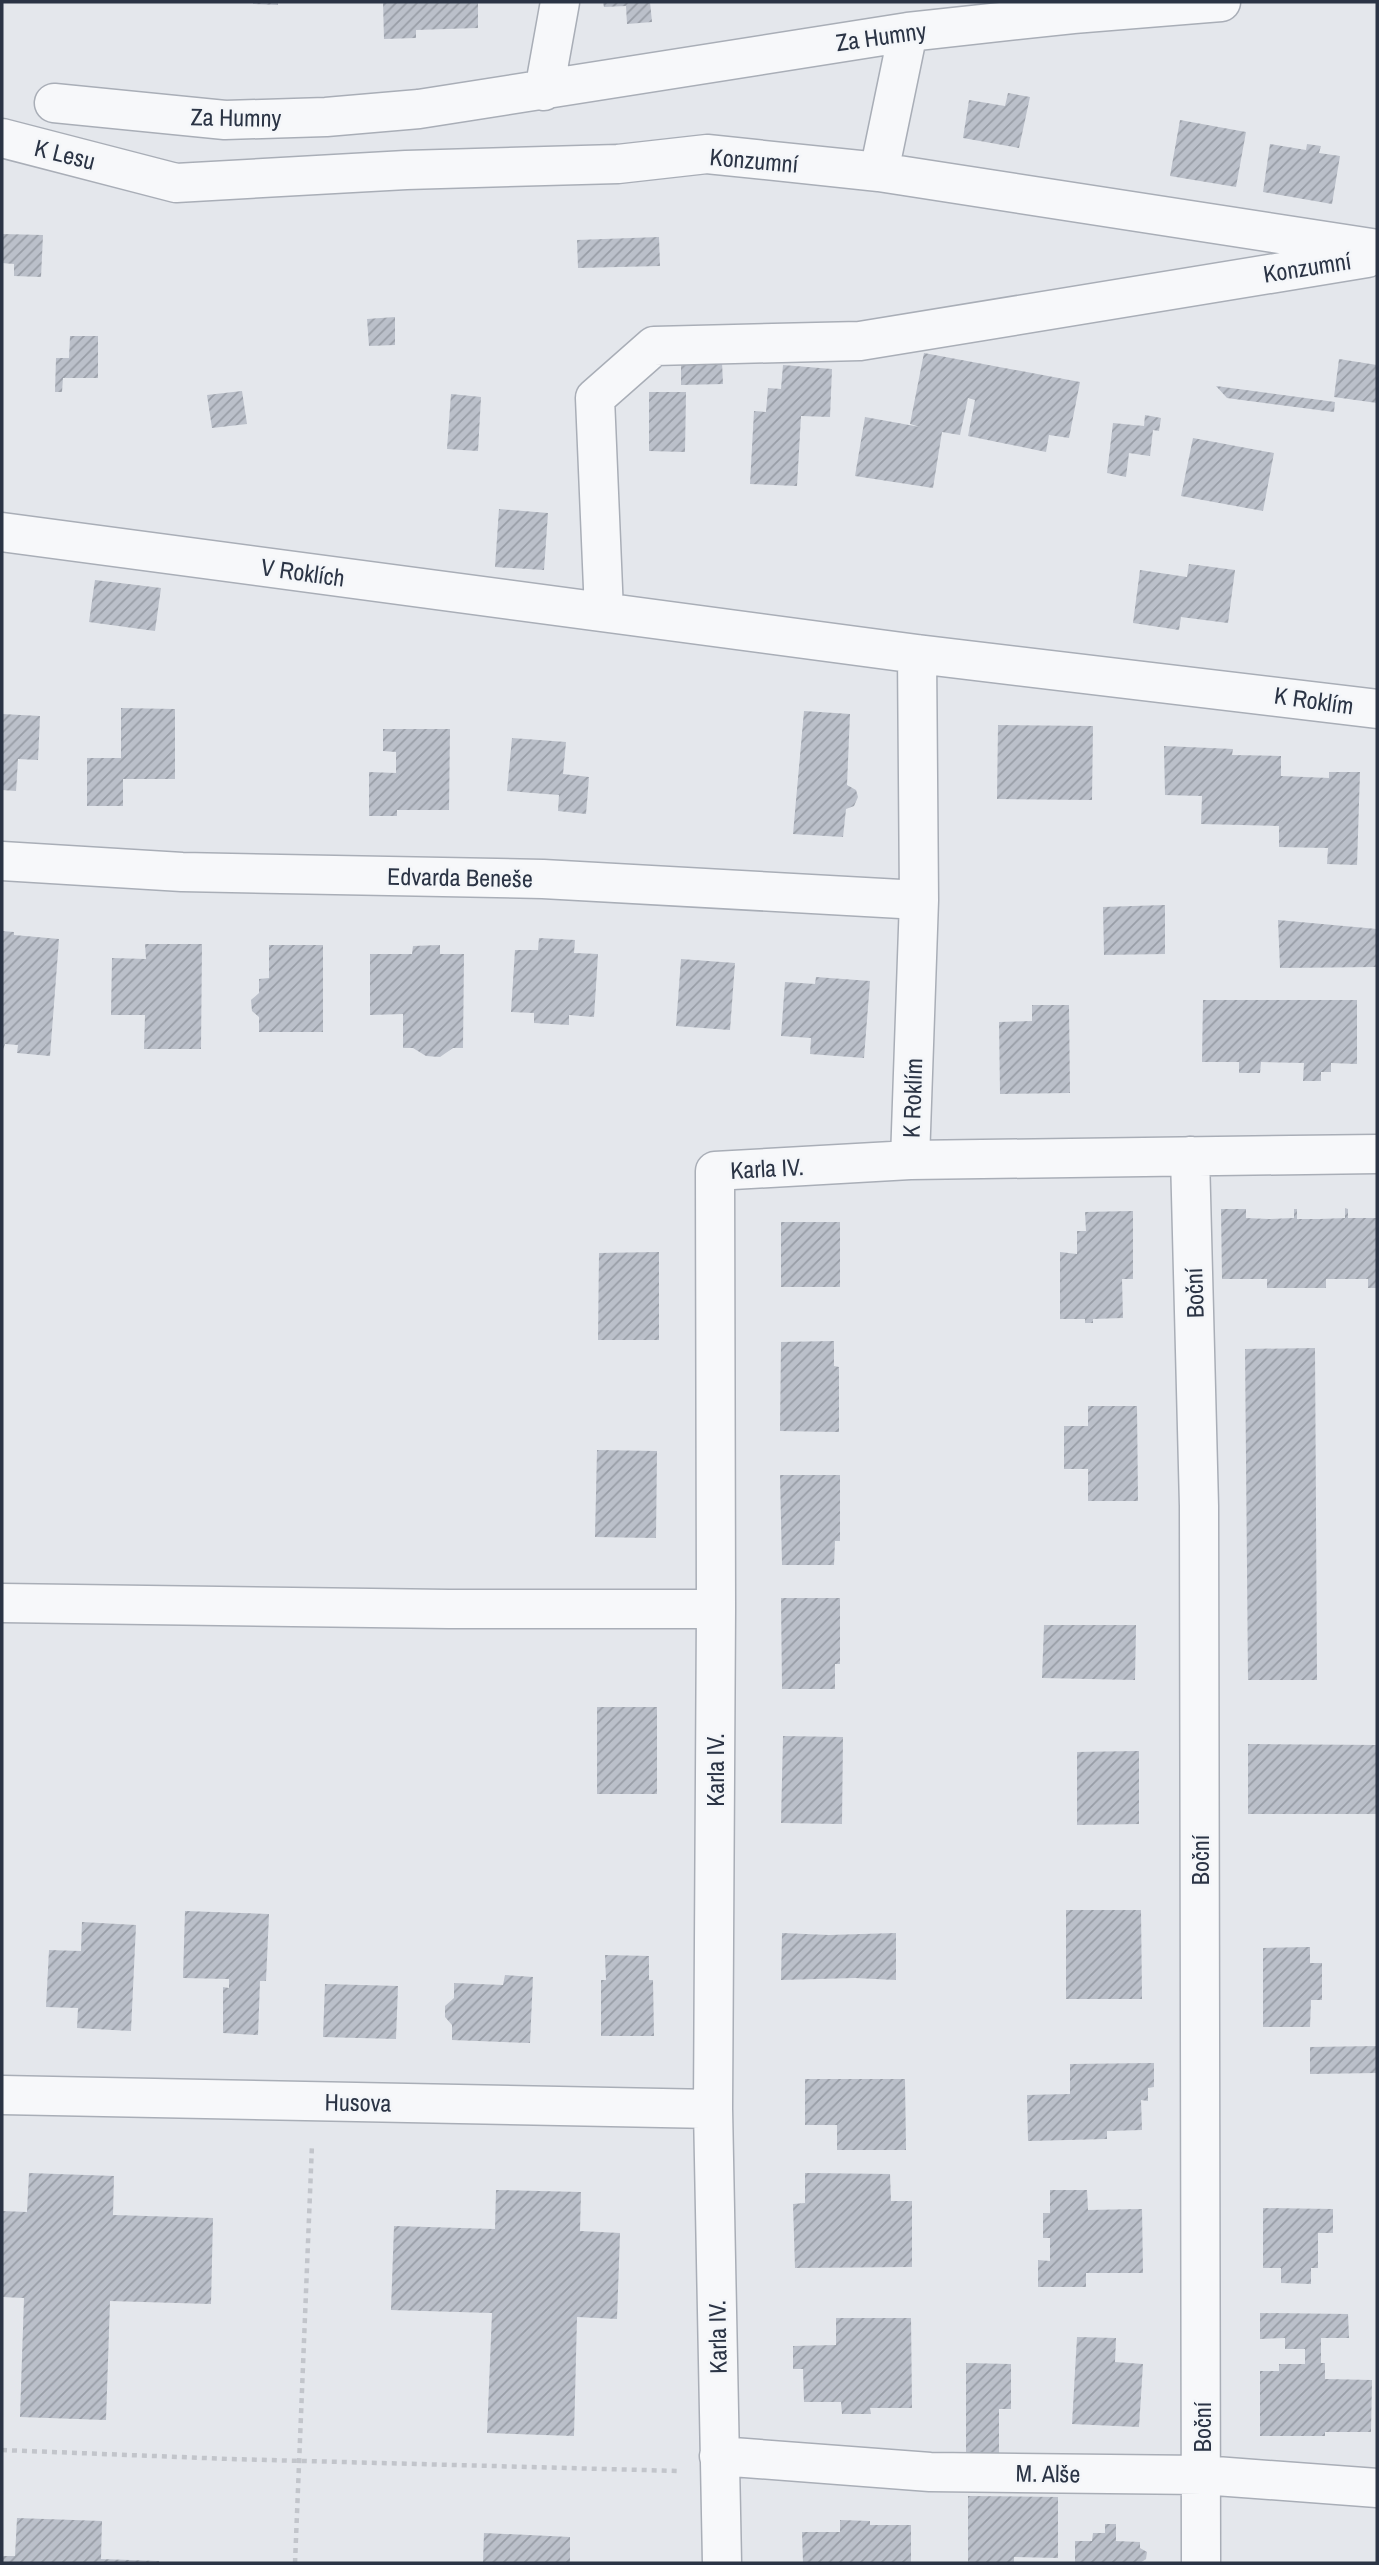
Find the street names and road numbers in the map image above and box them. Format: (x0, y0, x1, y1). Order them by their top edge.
street label: Za Humny (834, 14, 928, 58)
street label: Za Humny (190, 100, 282, 134)
street label: K Lesu (31, 131, 99, 177)
street label: Konzumní (708, 140, 800, 180)
street label: Konzumní (1261, 244, 1354, 290)
street label: V Roklích (259, 550, 347, 594)
street label: K Roklím (1272, 679, 1356, 721)
street label: Edvarda Beneše (387, 860, 533, 894)
street label: K Roklím (895, 1058, 929, 1138)
street label: Karla IV. (729, 1150, 805, 1186)
street label: Boční (1177, 1267, 1211, 1319)
street label: Karla IV. (699, 1733, 731, 1807)
street label: Boční (1184, 1834, 1216, 1885)
street label: Husova (324, 2085, 392, 2119)
street label: Karla IV. (700, 2300, 734, 2374)
street label: Boční (1186, 2401, 1218, 2452)
street label: M. Alše (1015, 2456, 1081, 2490)

